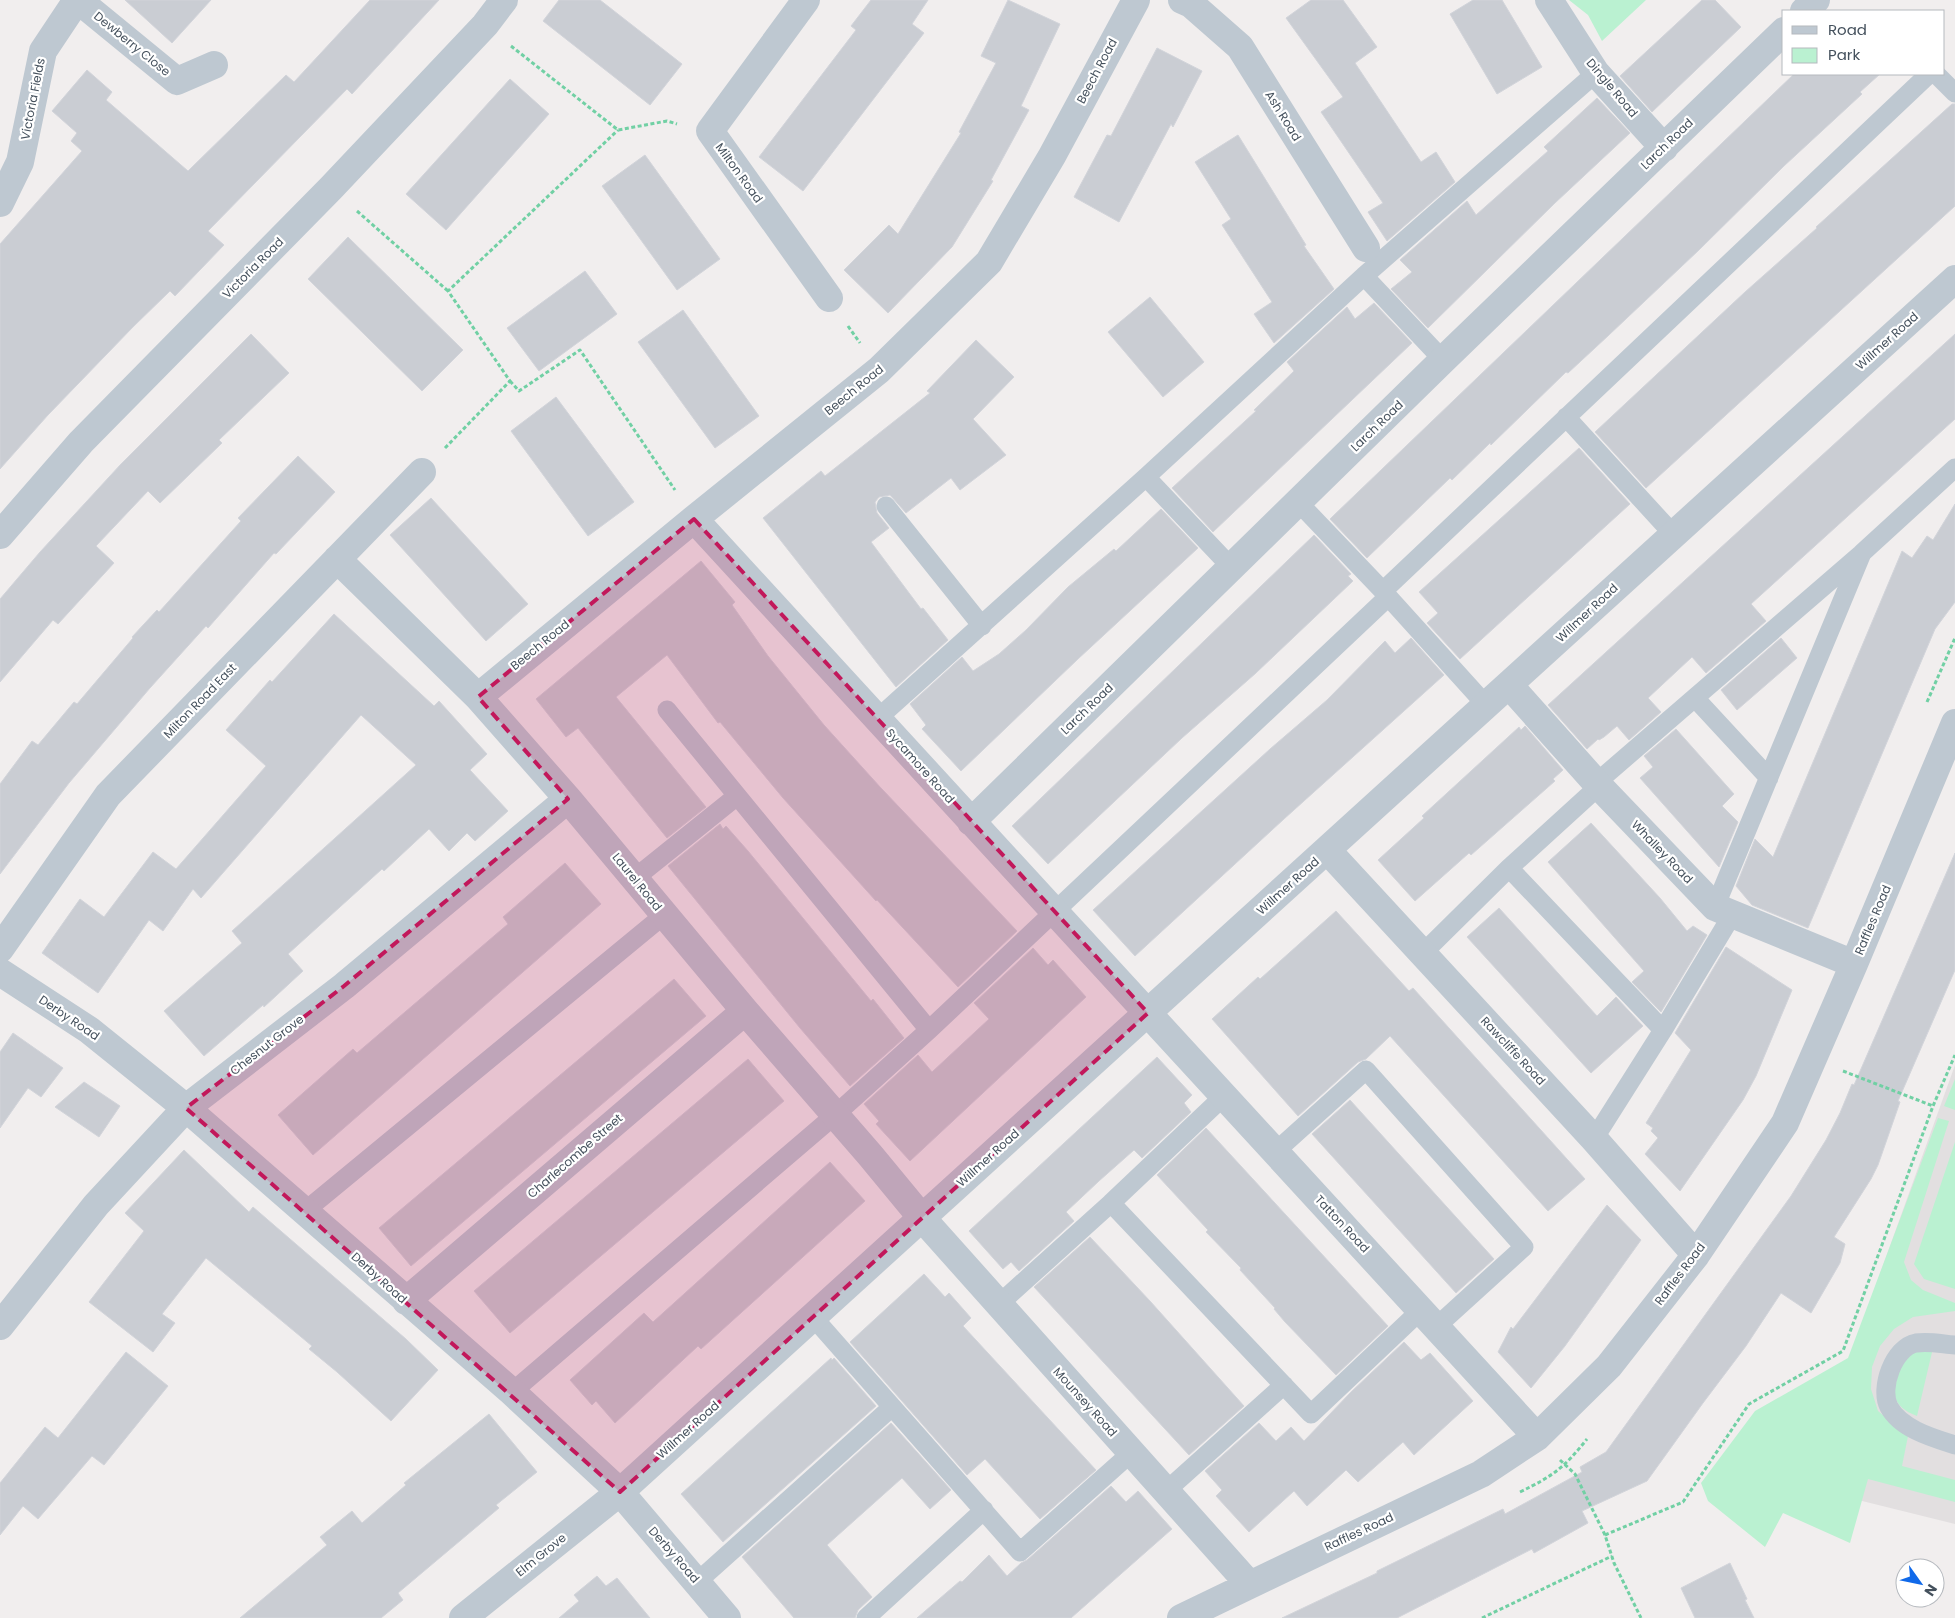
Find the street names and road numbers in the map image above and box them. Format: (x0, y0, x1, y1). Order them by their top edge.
street label: Dewberry Close (91, 7, 174, 80)
street label: Beech Road (1072, 35, 1121, 106)
street label: Dingle Road (1583, 55, 1642, 121)
street label: Victoria Fields (16, 57, 49, 141)
street label: Ash Road (1261, 87, 1306, 144)
street label: Larch Road (1637, 114, 1697, 173)
street label: Milton Road (712, 139, 767, 206)
street label: Victoria Road (218, 233, 287, 302)
street label: Willmer Road (1852, 308, 1922, 373)
street label: Beech Road (821, 360, 887, 419)
street label: Larch Road (1347, 396, 1407, 455)
street label: Willmer Road (1552, 579, 1621, 646)
street label: Beech Road (507, 615, 573, 674)
street label: Milton Road East (159, 659, 240, 742)
street label: Larch Road (1057, 679, 1117, 738)
street label: Sycamore Road (882, 724, 959, 807)
street label: Whalley Road (1628, 816, 1697, 887)
street label: Laurel Road (609, 849, 666, 914)
street label: Willmer Road (1253, 853, 1323, 918)
street label: Raffles Road (1850, 882, 1895, 957)
street label: Derby Road (36, 991, 103, 1044)
street label: Chesnut Grove (226, 1010, 307, 1079)
street label: Rawcliffe Road (1477, 1013, 1550, 1089)
street label: Charlecombe Street (523, 1109, 626, 1202)
street label: Willmer Road (953, 1125, 1023, 1190)
street label: Tatton Road (1311, 1191, 1374, 1256)
street label: Raffles Road (1650, 1239, 1709, 1309)
street label: Derby Road (348, 1248, 411, 1307)
street label: Mounsey Road (1050, 1363, 1121, 1440)
street label: Willmer Road (653, 1397, 723, 1462)
street label: Raffles Road (1321, 1508, 1396, 1555)
street label: Derby Road (645, 1523, 704, 1587)
street label: Elm Grove (512, 1529, 569, 1580)

